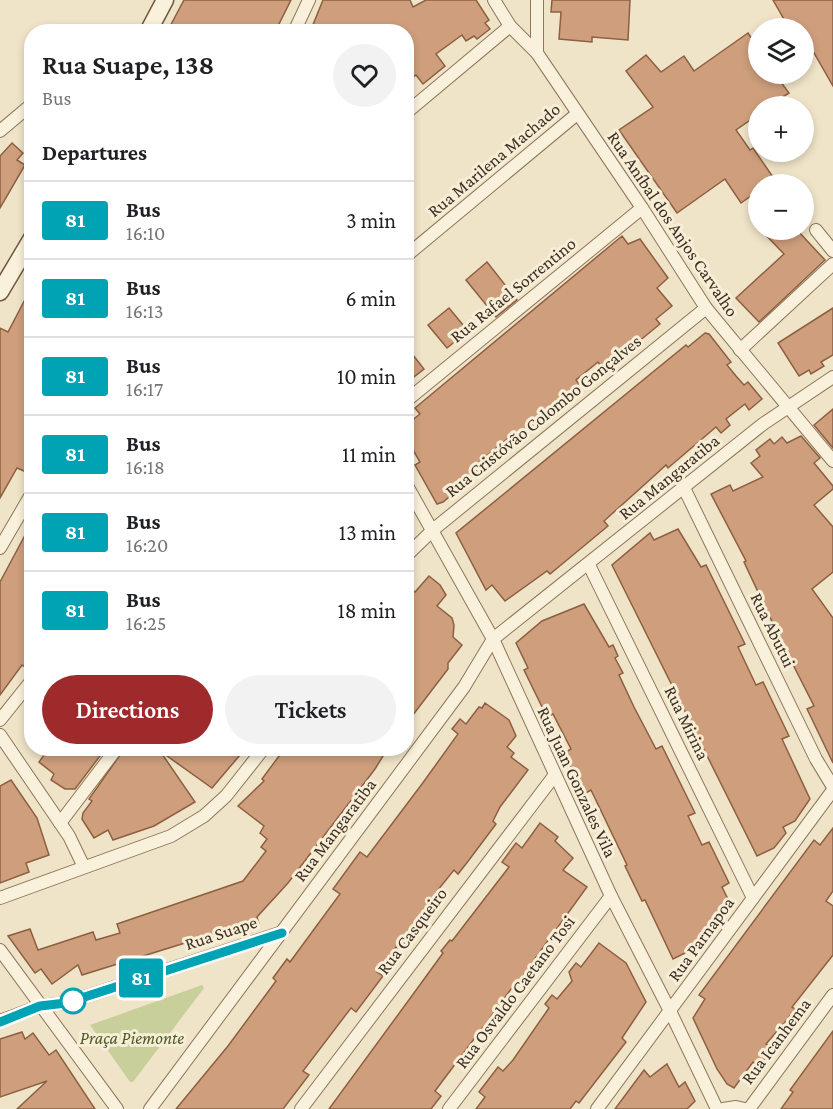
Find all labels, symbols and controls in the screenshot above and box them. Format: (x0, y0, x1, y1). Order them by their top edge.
map controls (748, 18, 814, 240)
button: layers (748, 18, 814, 84)
button: heart (333, 44, 396, 107)
text: Rua Suape, 138 (42, 49, 214, 80)
text: Bus (42, 87, 71, 109)
button: + (748, 96, 814, 162)
street label: Rua Marilena Machado (424, 99, 564, 221)
street label: Rua Aníbal dos Anjos Carvalho (603, 128, 743, 321)
text: Departures (42, 140, 147, 165)
button: − (748, 174, 814, 240)
text: Bus (126, 197, 160, 222)
text: 81 (65, 208, 85, 232)
text: 3 min (346, 208, 396, 233)
text: 16:10 (126, 222, 165, 244)
street label: Rua Rafael Sorrentino (446, 233, 580, 347)
text: Bus (126, 275, 160, 300)
text: 81 (65, 286, 85, 310)
text: 6 min (345, 286, 396, 311)
text: 16:13 (126, 300, 164, 322)
street label: Rua Cristóvão Colombo Gonçalves (441, 331, 645, 501)
text: Bus (126, 353, 160, 378)
text: 81 (65, 364, 85, 388)
text: 10 min (337, 364, 396, 389)
text: 16:17 (126, 378, 163, 400)
street label: Rua Mangaratiba (615, 430, 723, 524)
text: Bus (126, 431, 160, 456)
text: 81 (65, 442, 85, 466)
text: 11 min (342, 442, 396, 467)
text: 16:18 (126, 456, 165, 478)
text: Bus (126, 509, 160, 534)
text: 81 (65, 520, 85, 544)
text: 13 min (339, 520, 396, 545)
text: 16:20 (126, 534, 168, 556)
text: Bus (126, 587, 160, 612)
street label: Rua Abutui (746, 590, 800, 671)
text: 81 (65, 598, 85, 622)
text: 18 min (337, 598, 396, 623)
text: 16:25 (126, 612, 166, 634)
button: Directions (42, 675, 213, 744)
button: Tickets (225, 675, 396, 744)
street label: Rua Mirina (661, 683, 713, 763)
street label: Rua Juan Gonzales Vila (533, 703, 621, 861)
street label: Rua Mangaratiba (290, 775, 380, 885)
street label: Rua Casqueiro (373, 884, 451, 978)
street label: Rua Parnapoa (664, 893, 738, 985)
street label: Rua Suape (182, 912, 260, 954)
street label: Rua Osvaldo Caetano Tosi (451, 912, 579, 1072)
line badge: 81 (114, 958, 168, 998)
text: 81 (131, 966, 151, 990)
unlabelled marker (60, 988, 86, 1014)
street label: Rua Icanhema (737, 994, 815, 1088)
park label: Praça Piemonte (80, 1028, 184, 1048)

